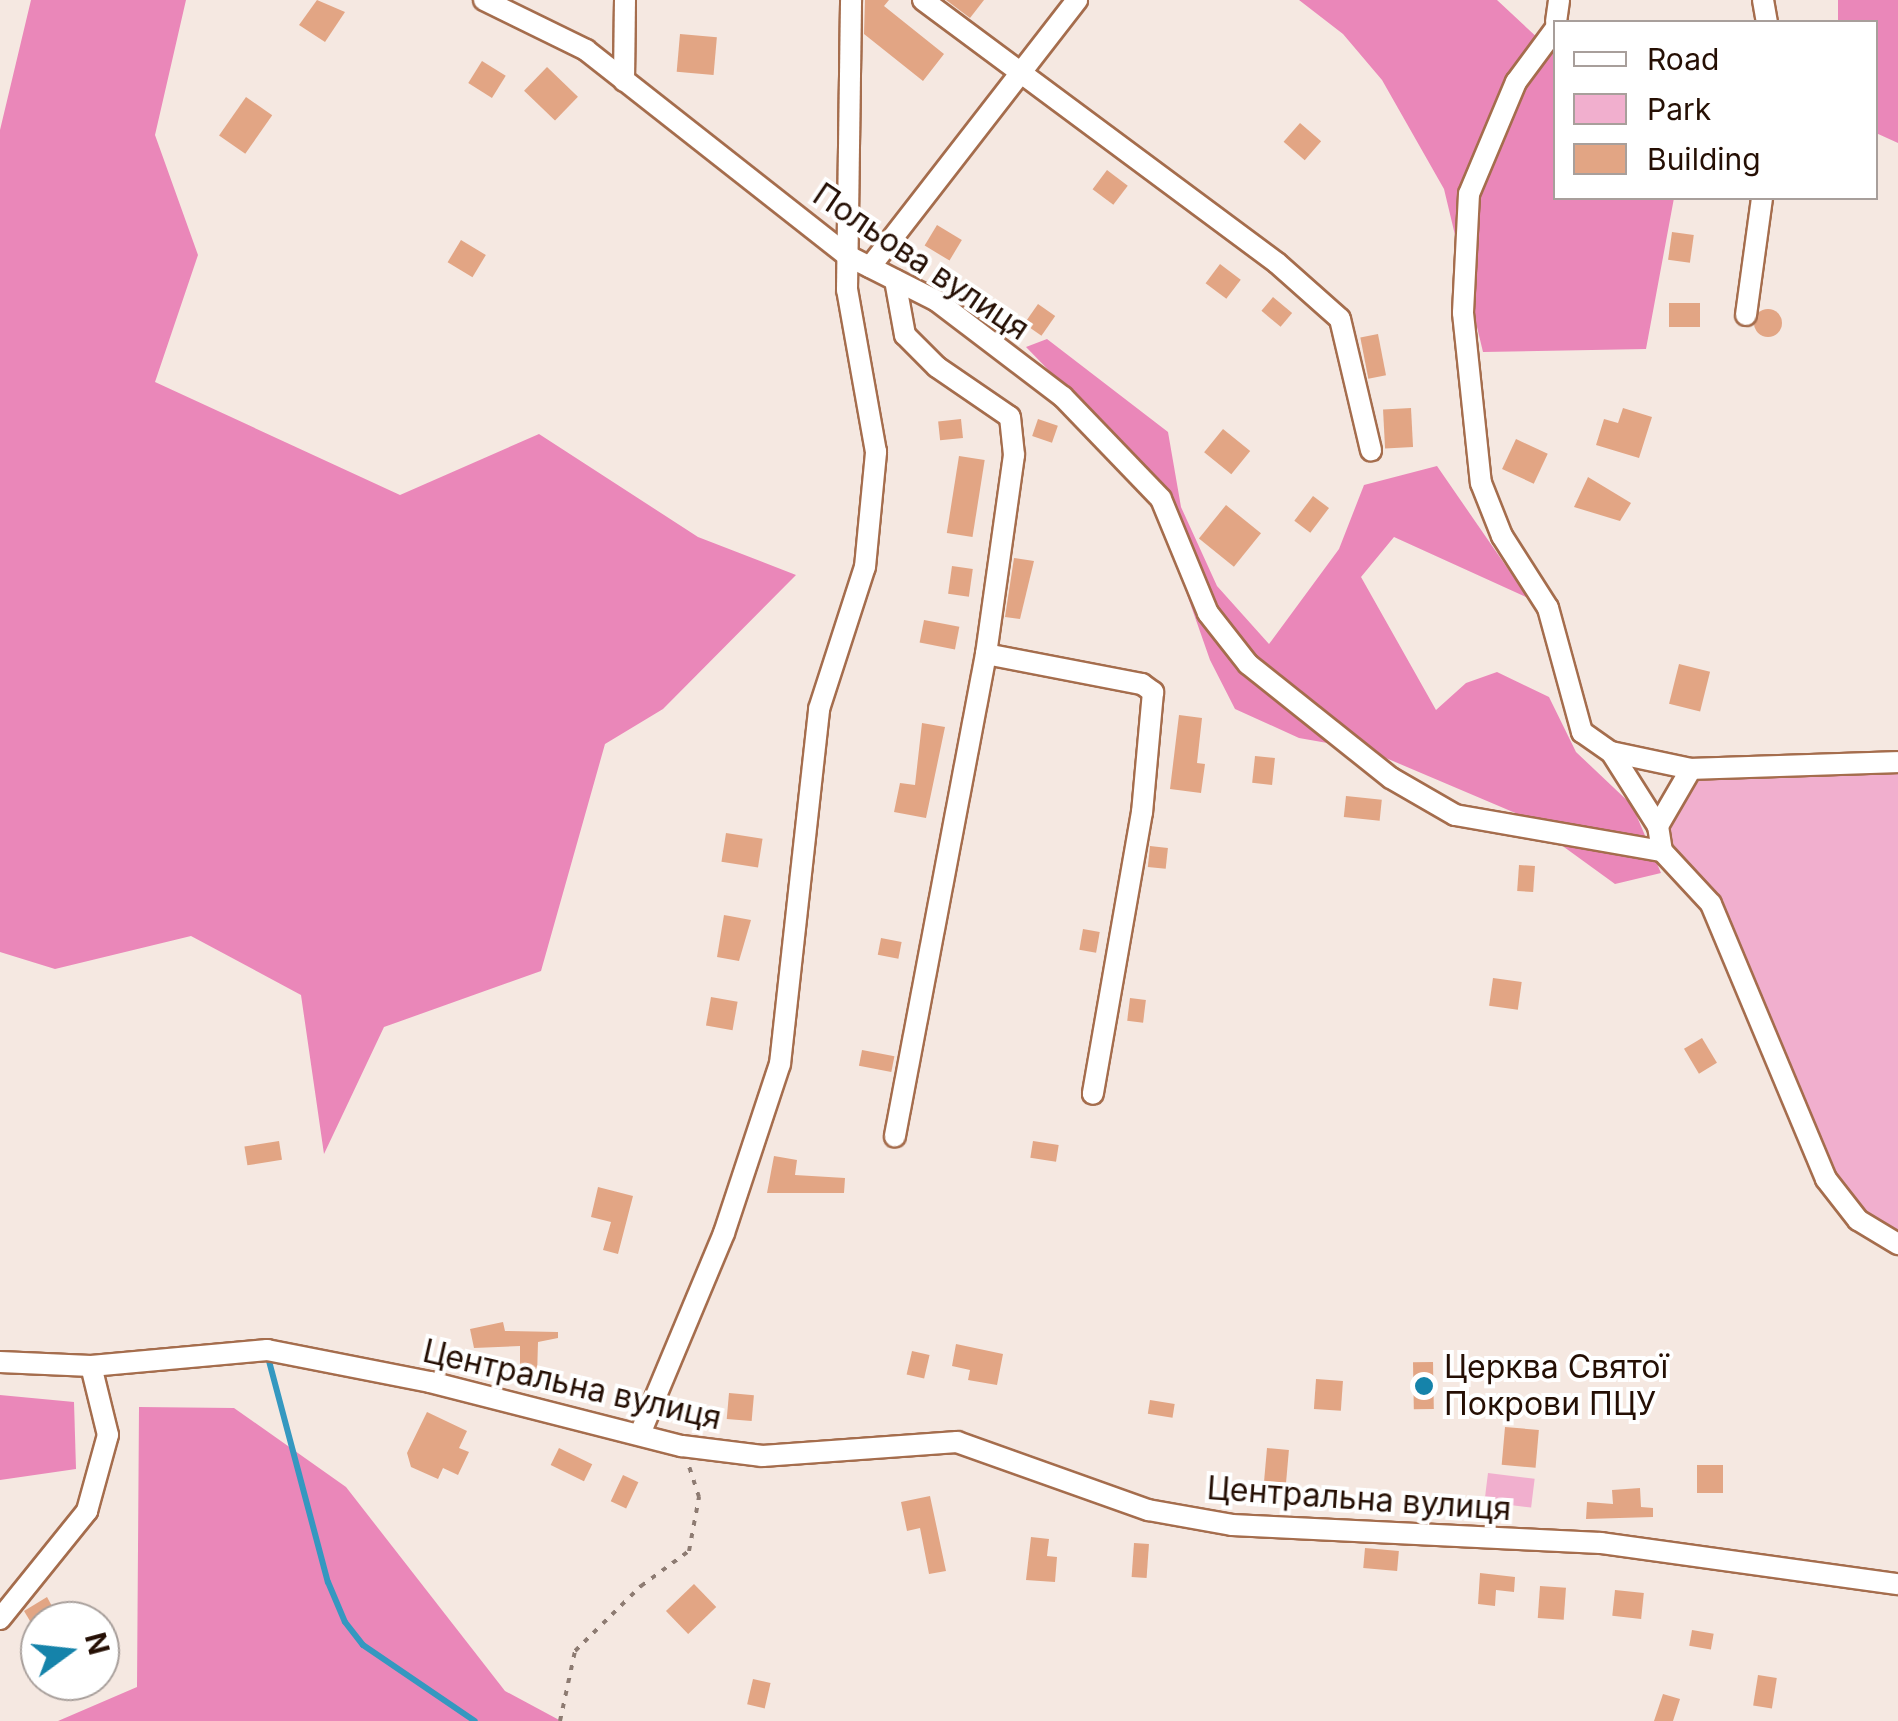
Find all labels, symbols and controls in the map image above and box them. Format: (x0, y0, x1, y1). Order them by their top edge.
legend (1553, 20, 1878, 200)
text: Road (1647, 41, 1719, 77)
text: Park (1647, 91, 1711, 127)
text: Building (1647, 141, 1761, 177)
street label: Польова вулиця (806, 176, 1036, 348)
street label: Центральна вулиця (419, 1332, 725, 1438)
place label: Церква Святої Покрови ПЦУ (1444, 1349, 1668, 1424)
marker: Церква Святої Покрови ПЦУ (1413, 1375, 1435, 1397)
street label: Центральна вулиця (1206, 1469, 1512, 1529)
north arrow (20, 1601, 120, 1701)
text: N (78, 1629, 116, 1658)

